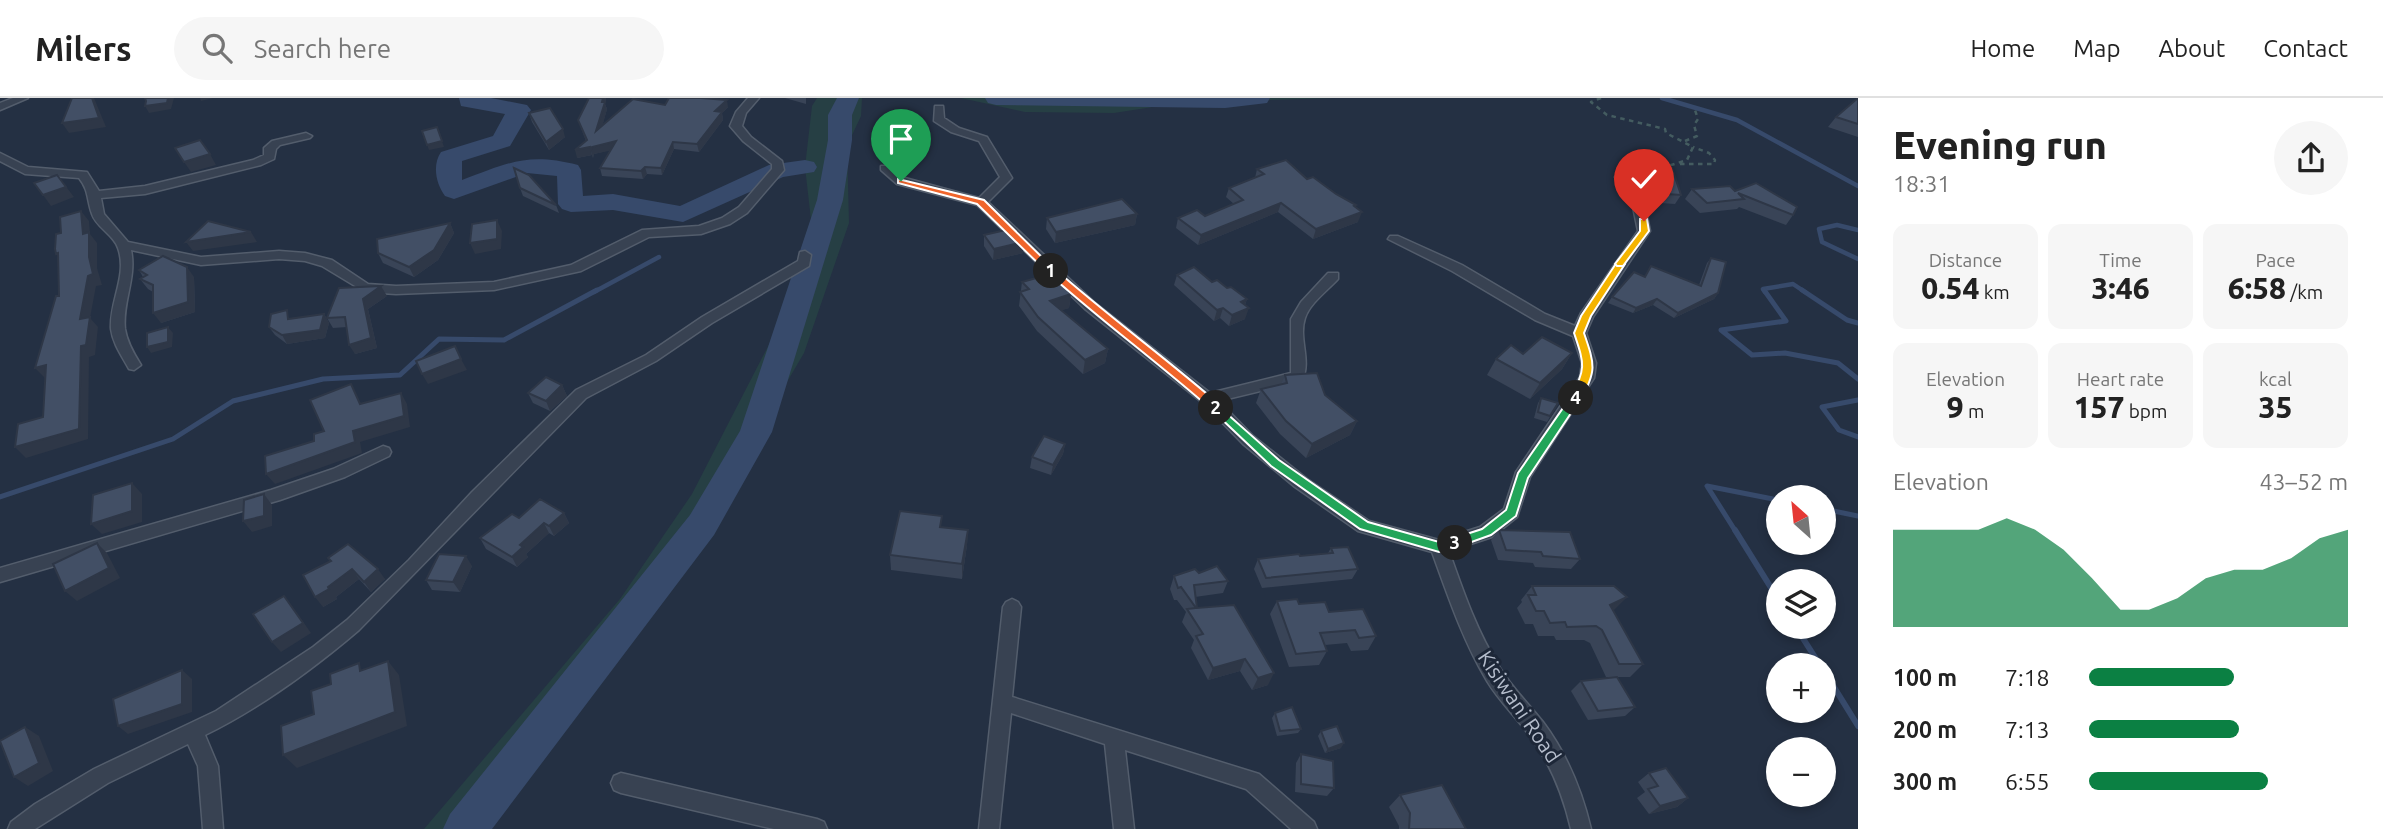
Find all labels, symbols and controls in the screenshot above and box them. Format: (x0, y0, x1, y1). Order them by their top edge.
search box (174, 17, 664, 80)
icon: search (198, 29, 236, 67)
text: Milers (35, 30, 132, 67)
text: Search here (254, 34, 391, 63)
text: Home (1970, 35, 2035, 62)
text: Map (2073, 35, 2120, 62)
text: About (2158, 35, 2225, 62)
text: Contact (2263, 35, 2348, 62)
pin (871, 109, 931, 181)
icon: arrive (882, 120, 920, 158)
button: share (2274, 121, 2348, 195)
text: Evening run (1893, 124, 2107, 166)
pin (1614, 149, 1674, 221)
icon: check (1625, 160, 1663, 198)
text: 18:31 (1893, 171, 1951, 196)
text: Distance (1929, 249, 2002, 271)
text: Time (2099, 249, 2142, 271)
text: Pace (2255, 249, 2296, 271)
pin: 1 (1034, 254, 1068, 288)
text: 1 (1045, 259, 1056, 281)
text: 0.54 (1921, 271, 1979, 305)
text: 3:46 (2091, 271, 2150, 305)
text: 6:58 (2228, 271, 2286, 305)
text: km (1979, 281, 2010, 303)
text: /km (2286, 281, 2323, 303)
text: Elevation (1926, 368, 2005, 390)
text: Heart rate (2077, 368, 2164, 390)
text: kcal (2259, 368, 2292, 390)
pin: 4 (1558, 380, 1594, 416)
text: 4 (1570, 386, 1581, 408)
pin: 2 (1198, 390, 1234, 426)
text: 9 (1947, 390, 1964, 424)
text: 157 (2074, 390, 2124, 424)
text: 35 (2259, 390, 2292, 424)
text: 2 (1210, 396, 1221, 418)
text: m (1964, 400, 1984, 422)
text: bpm (2124, 400, 2167, 422)
text: Elevation (1893, 469, 1989, 494)
text: 43–52 m (2260, 469, 2348, 494)
north arrow (1766, 485, 1836, 555)
map controls (1766, 485, 1836, 807)
pin: 3 (1438, 526, 1472, 560)
text: 3 (1449, 531, 1460, 553)
button: layers (1766, 569, 1836, 639)
street label: Kisiwani Road (1474, 646, 1566, 767)
button: + (1766, 653, 1836, 723)
text: 100 m (1893, 665, 1957, 690)
text: 7:18 (2005, 665, 2050, 690)
text: 200 m (1893, 717, 1957, 742)
text: 7:13 (2005, 717, 2050, 742)
button: − (1766, 737, 1836, 807)
text: 300 m (1893, 769, 1957, 794)
text: 6:55 (2005, 769, 2050, 794)

